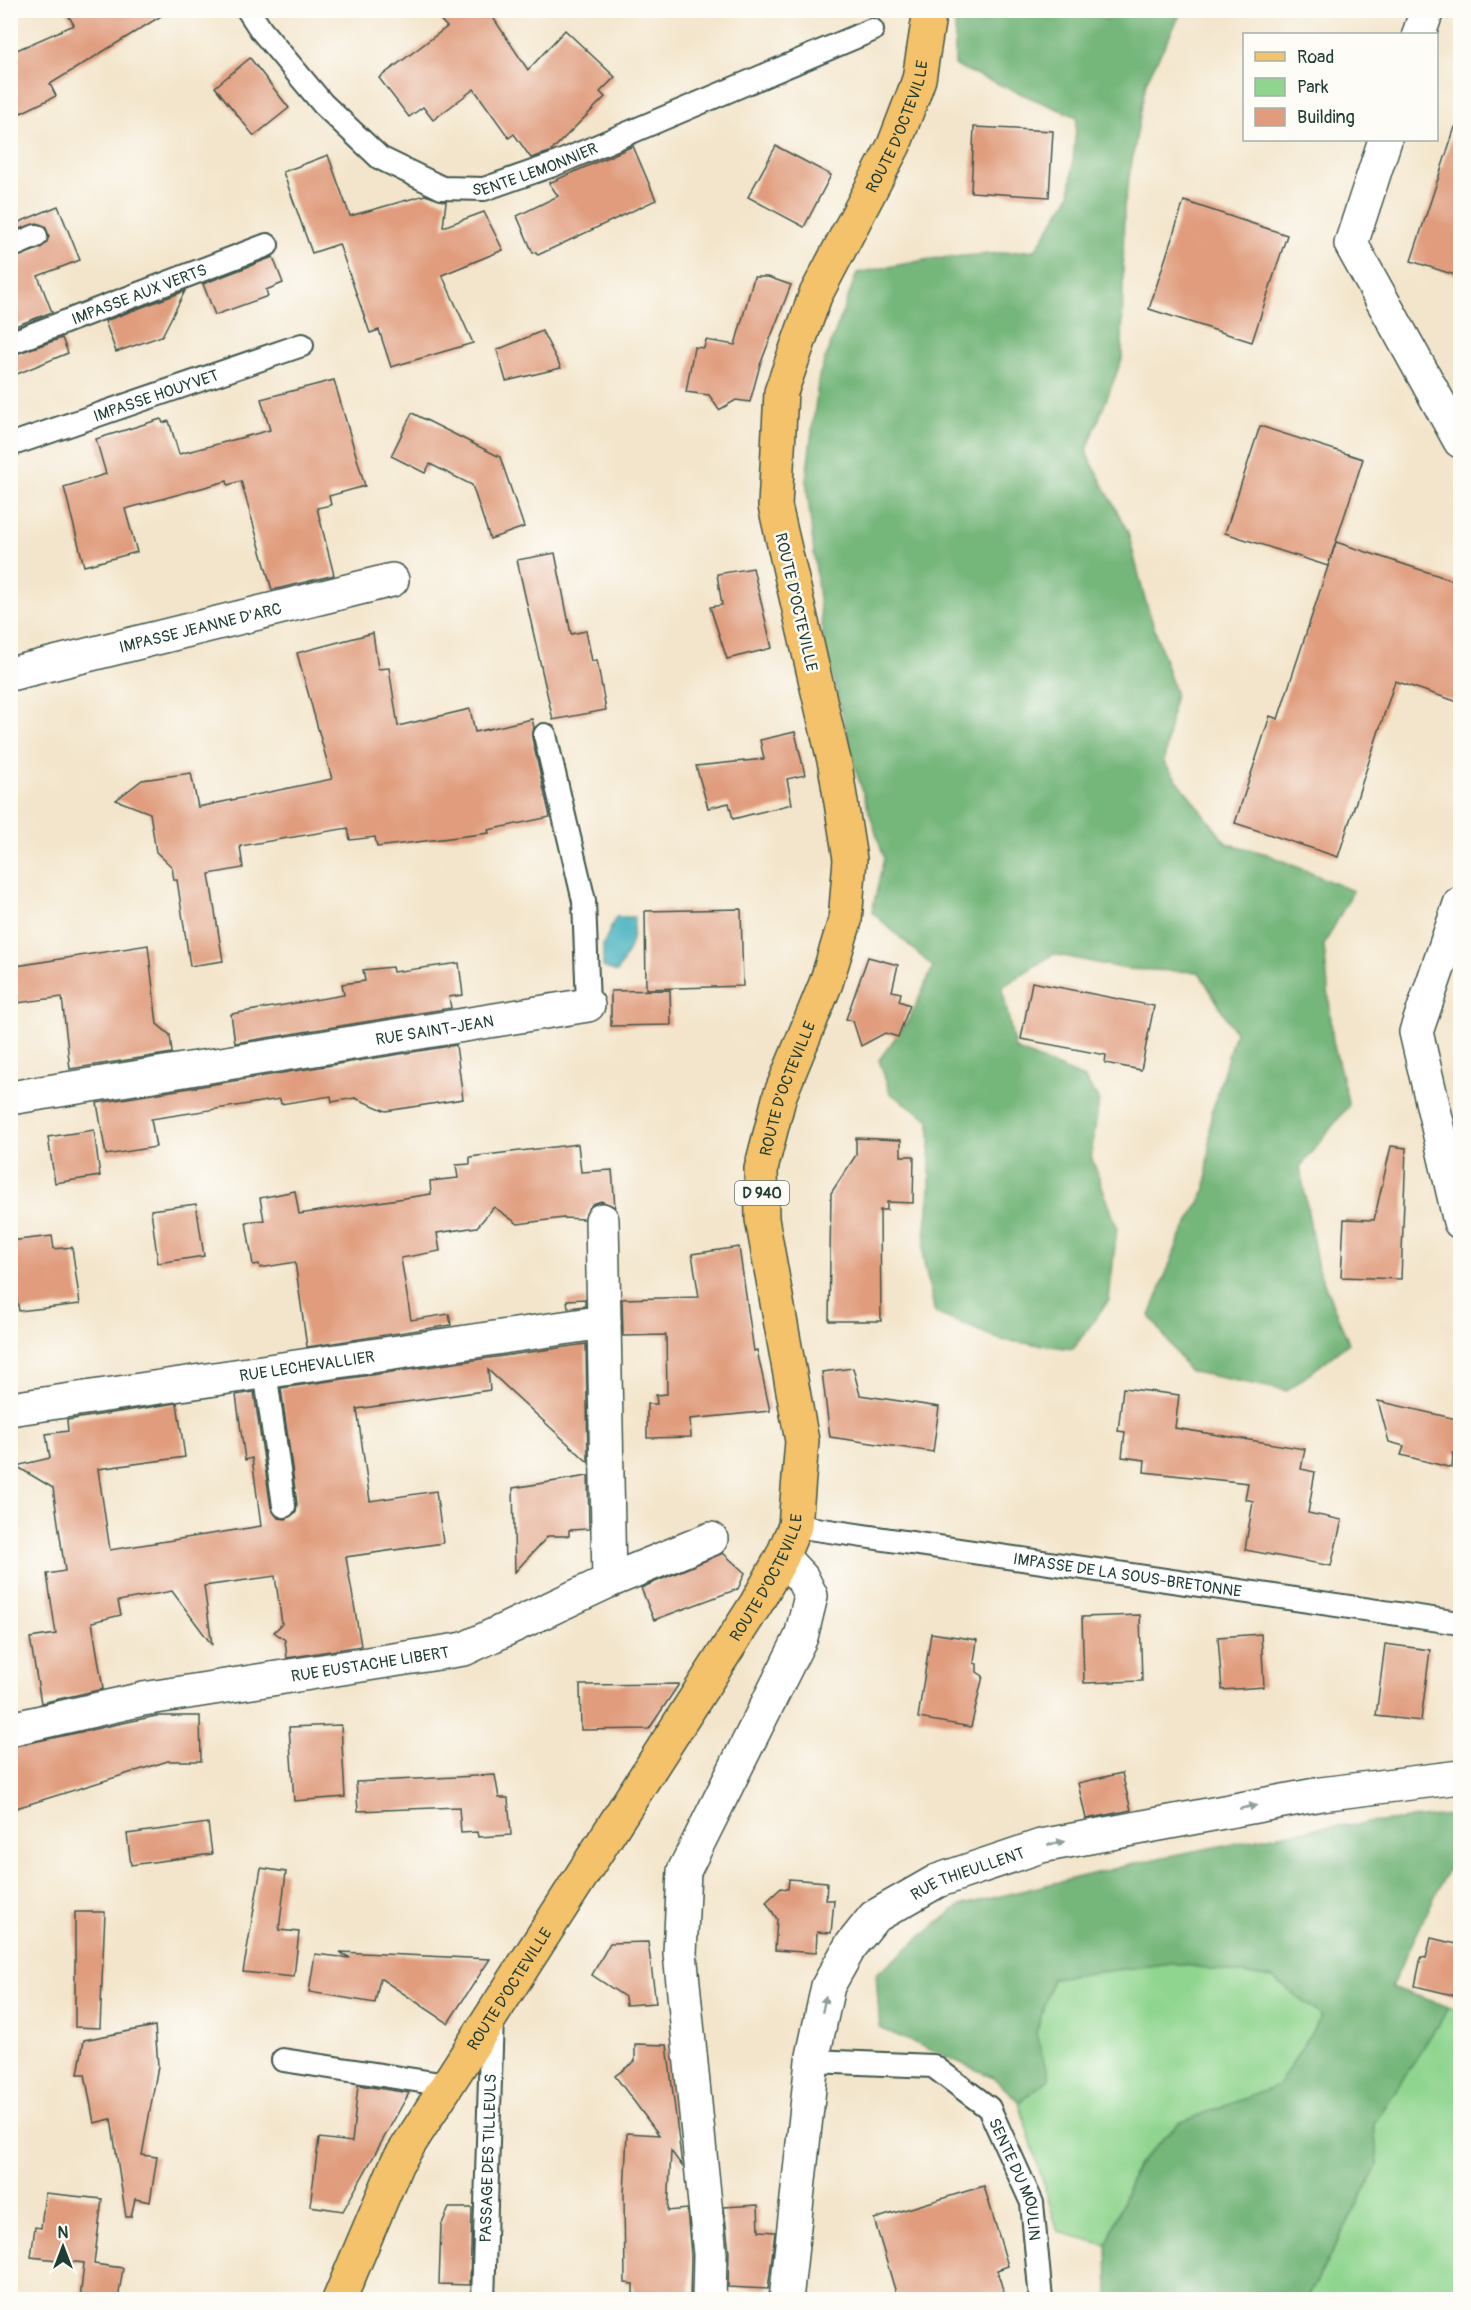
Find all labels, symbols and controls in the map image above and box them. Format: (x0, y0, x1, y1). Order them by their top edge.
legend (1243, 33, 1438, 141)
text: Road (1297, 46, 1334, 69)
street label: ROUTE D'OCTEVILLE (862, 59, 933, 196)
text: Park (1297, 76, 1329, 99)
text: Building (1297, 106, 1355, 129)
street label: SENTE LEMONNIER (472, 138, 601, 200)
street label: IMPASSE AUX VERTS (69, 260, 210, 330)
street label: IMPASSE HOUYVET (91, 365, 221, 427)
street label: ROUTE D'OCTEVILLE (770, 531, 822, 673)
street label: IMPASSE JEANNE D'ARC (117, 598, 284, 658)
street label: RUE SAINT-JEAN (374, 1011, 495, 1050)
street label: ROUTE D'OCTEVILLE (756, 1018, 820, 1158)
road number: D 940 (735, 1181, 789, 1205)
street label: RUE LECHEVALLIER (238, 1347, 376, 1386)
street label: ROUTE D'OCTEVILLE (726, 1513, 807, 1645)
street label: IMPASSE DE LA SOUS-BRETONNE (1012, 1549, 1243, 1602)
street label: RUE EUSTACHE LIBERT (290, 1642, 451, 1687)
one-way arrow (1239, 1802, 1258, 1811)
one-way arrow (1047, 1838, 1066, 1847)
street label: RUE THIEULLENT (907, 1843, 1027, 1905)
street label: ROUTE D'OCTEVILLE (463, 1924, 557, 2054)
one-way arrow (820, 1994, 829, 2013)
street label: PASSAGE DES TILLEULS (476, 2073, 501, 2243)
street label: SENTE DU MOULIN (984, 2115, 1044, 2242)
north arrow (33, 2217, 93, 2277)
text: N (58, 2223, 69, 2243)

